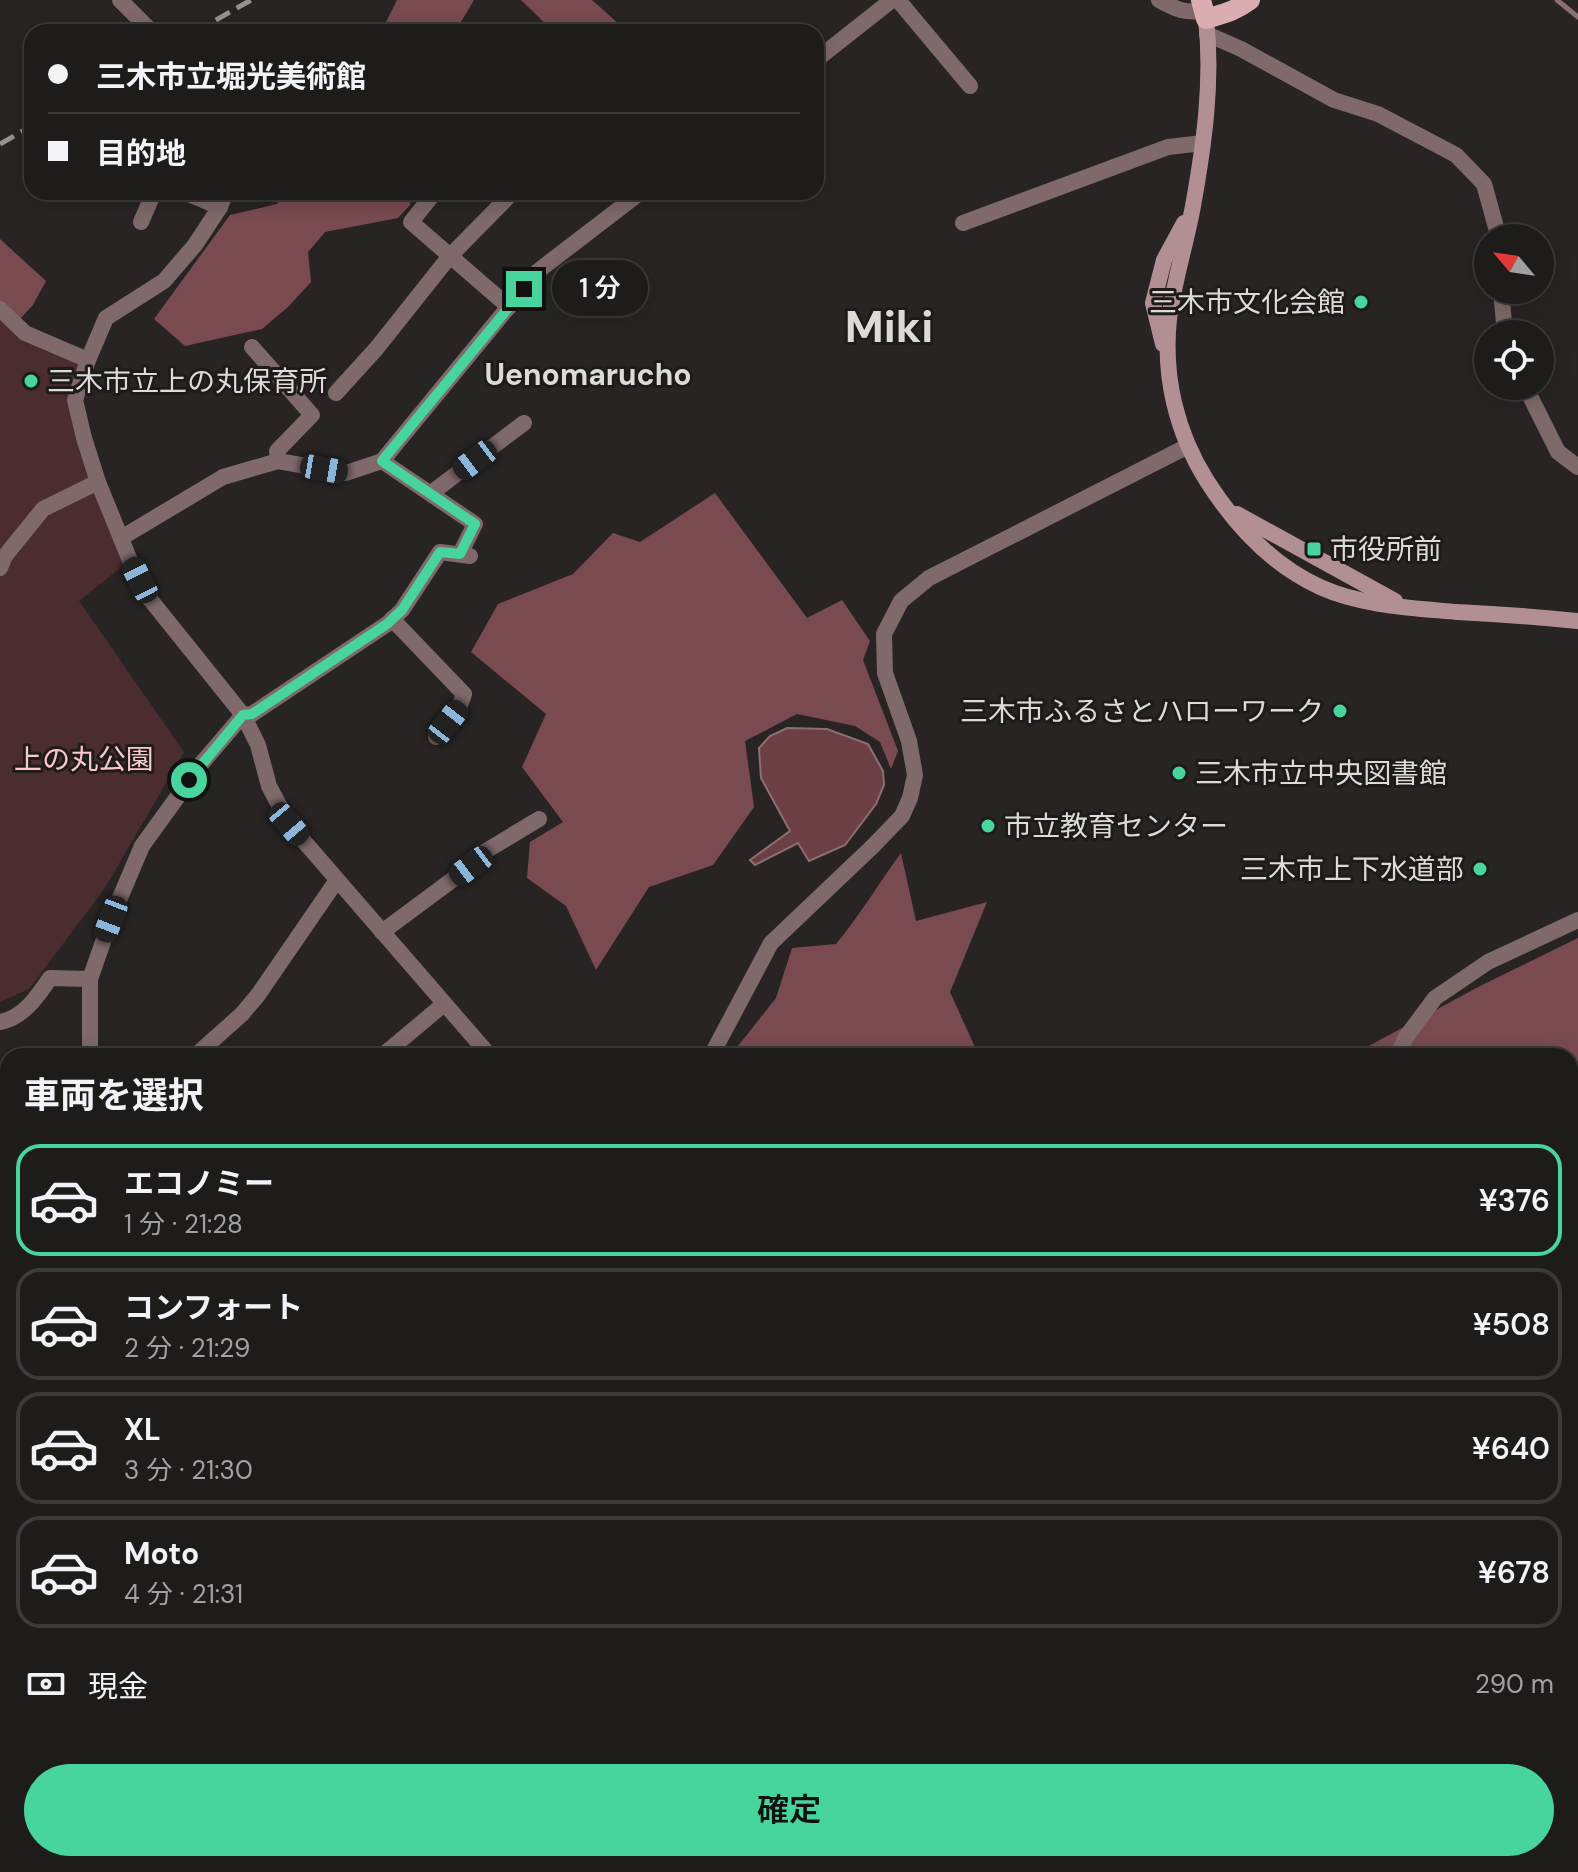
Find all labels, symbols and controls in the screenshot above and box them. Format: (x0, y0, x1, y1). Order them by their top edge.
text: 三木市立堀光美術館 (96, 57, 366, 96)
text: 目的地 (96, 134, 186, 173)
north arrow (1474, 224, 1554, 304)
map controls (1474, 224, 1554, 400)
callout: 1 分 (552, 261, 648, 317)
route end (506, 271, 542, 307)
text: 1 分 (579, 271, 621, 305)
place label: 三木市文化会館 (1149, 284, 1345, 321)
marker: 三木市文化会館 (1352, 293, 1370, 311)
district label: Miki (845, 298, 933, 356)
button: locate (1474, 320, 1554, 400)
district label: Uenomarucho (484, 355, 692, 394)
place label: 三木市立上の丸保育所 (47, 363, 327, 400)
marker: 三木市立上の丸保育所 (22, 372, 40, 390)
car (449, 436, 501, 484)
car (298, 453, 350, 485)
place label: 市役所前 (1330, 531, 1442, 568)
marker: 市役所前 (1305, 540, 1323, 558)
car (118, 553, 162, 607)
place label: 三木市ふるさとハローワーク (960, 693, 1324, 730)
car (424, 696, 472, 748)
marker: 三木市ふるさとハローワーク (1331, 702, 1349, 720)
park label: 上の丸公園 (14, 741, 154, 778)
place label: 三木市立中央図書館 (1195, 755, 1447, 792)
route start (171, 762, 207, 798)
marker: 三木市立中央図書館 (1170, 764, 1188, 782)
car (264, 798, 314, 850)
place label: 市立教育センター (1004, 808, 1228, 845)
marker: 市立教育センター (979, 817, 997, 835)
car (445, 842, 497, 890)
place label: 三木市上下水道部 (1240, 851, 1464, 888)
marker: 三木市上下水道部 (1471, 860, 1489, 878)
car (91, 892, 131, 946)
text: 車両を選択 (24, 1072, 204, 1119)
icon: car (28, 1164, 100, 1236)
text: エコノミー (124, 1164, 274, 1203)
text: ¥376 (1479, 1181, 1550, 1220)
text: 1 分 · 21:28 (124, 1207, 243, 1241)
icon: car (28, 1288, 100, 1360)
text: コンフォート (124, 1288, 303, 1327)
text: ¥508 (1473, 1305, 1550, 1344)
text: 2 分 · 21:29 (124, 1331, 250, 1365)
text: XL (124, 1410, 161, 1449)
icon: car (28, 1412, 100, 1484)
text: ¥640 (1472, 1429, 1550, 1468)
text: 3 分 · 21:30 (124, 1453, 253, 1487)
text: Moto (124, 1534, 199, 1573)
icon: car (28, 1536, 100, 1608)
text: ¥678 (1478, 1553, 1550, 1592)
text: 4 分 · 21:31 (124, 1577, 243, 1611)
icon: cash (24, 1662, 68, 1706)
text: 現金 (88, 1667, 148, 1706)
text: 290 m (1475, 1667, 1554, 1701)
button: 確定 (24, 1764, 1554, 1856)

